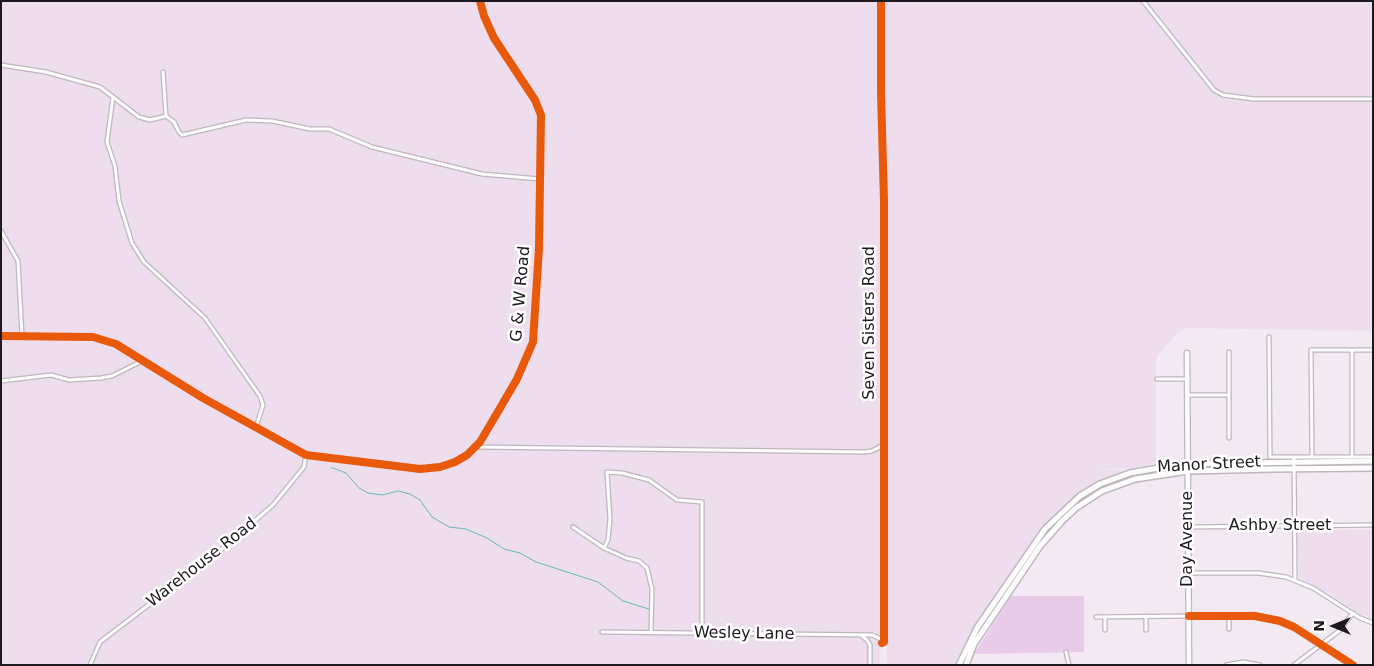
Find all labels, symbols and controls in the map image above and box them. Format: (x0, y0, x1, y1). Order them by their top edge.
street label: G & W Road (507, 245, 535, 343)
street label: Seven Sisters Road (860, 246, 880, 400)
street label: Manor Street (1157, 453, 1261, 477)
street label: Day Avenue (1178, 491, 1198, 587)
street label: Warehouse Road (143, 514, 261, 612)
street label: Ashby Street (1229, 516, 1331, 536)
north arrow (1309, 601, 1359, 651)
text: N (1311, 620, 1327, 632)
street label: Wesley Lane (694, 624, 794, 644)

